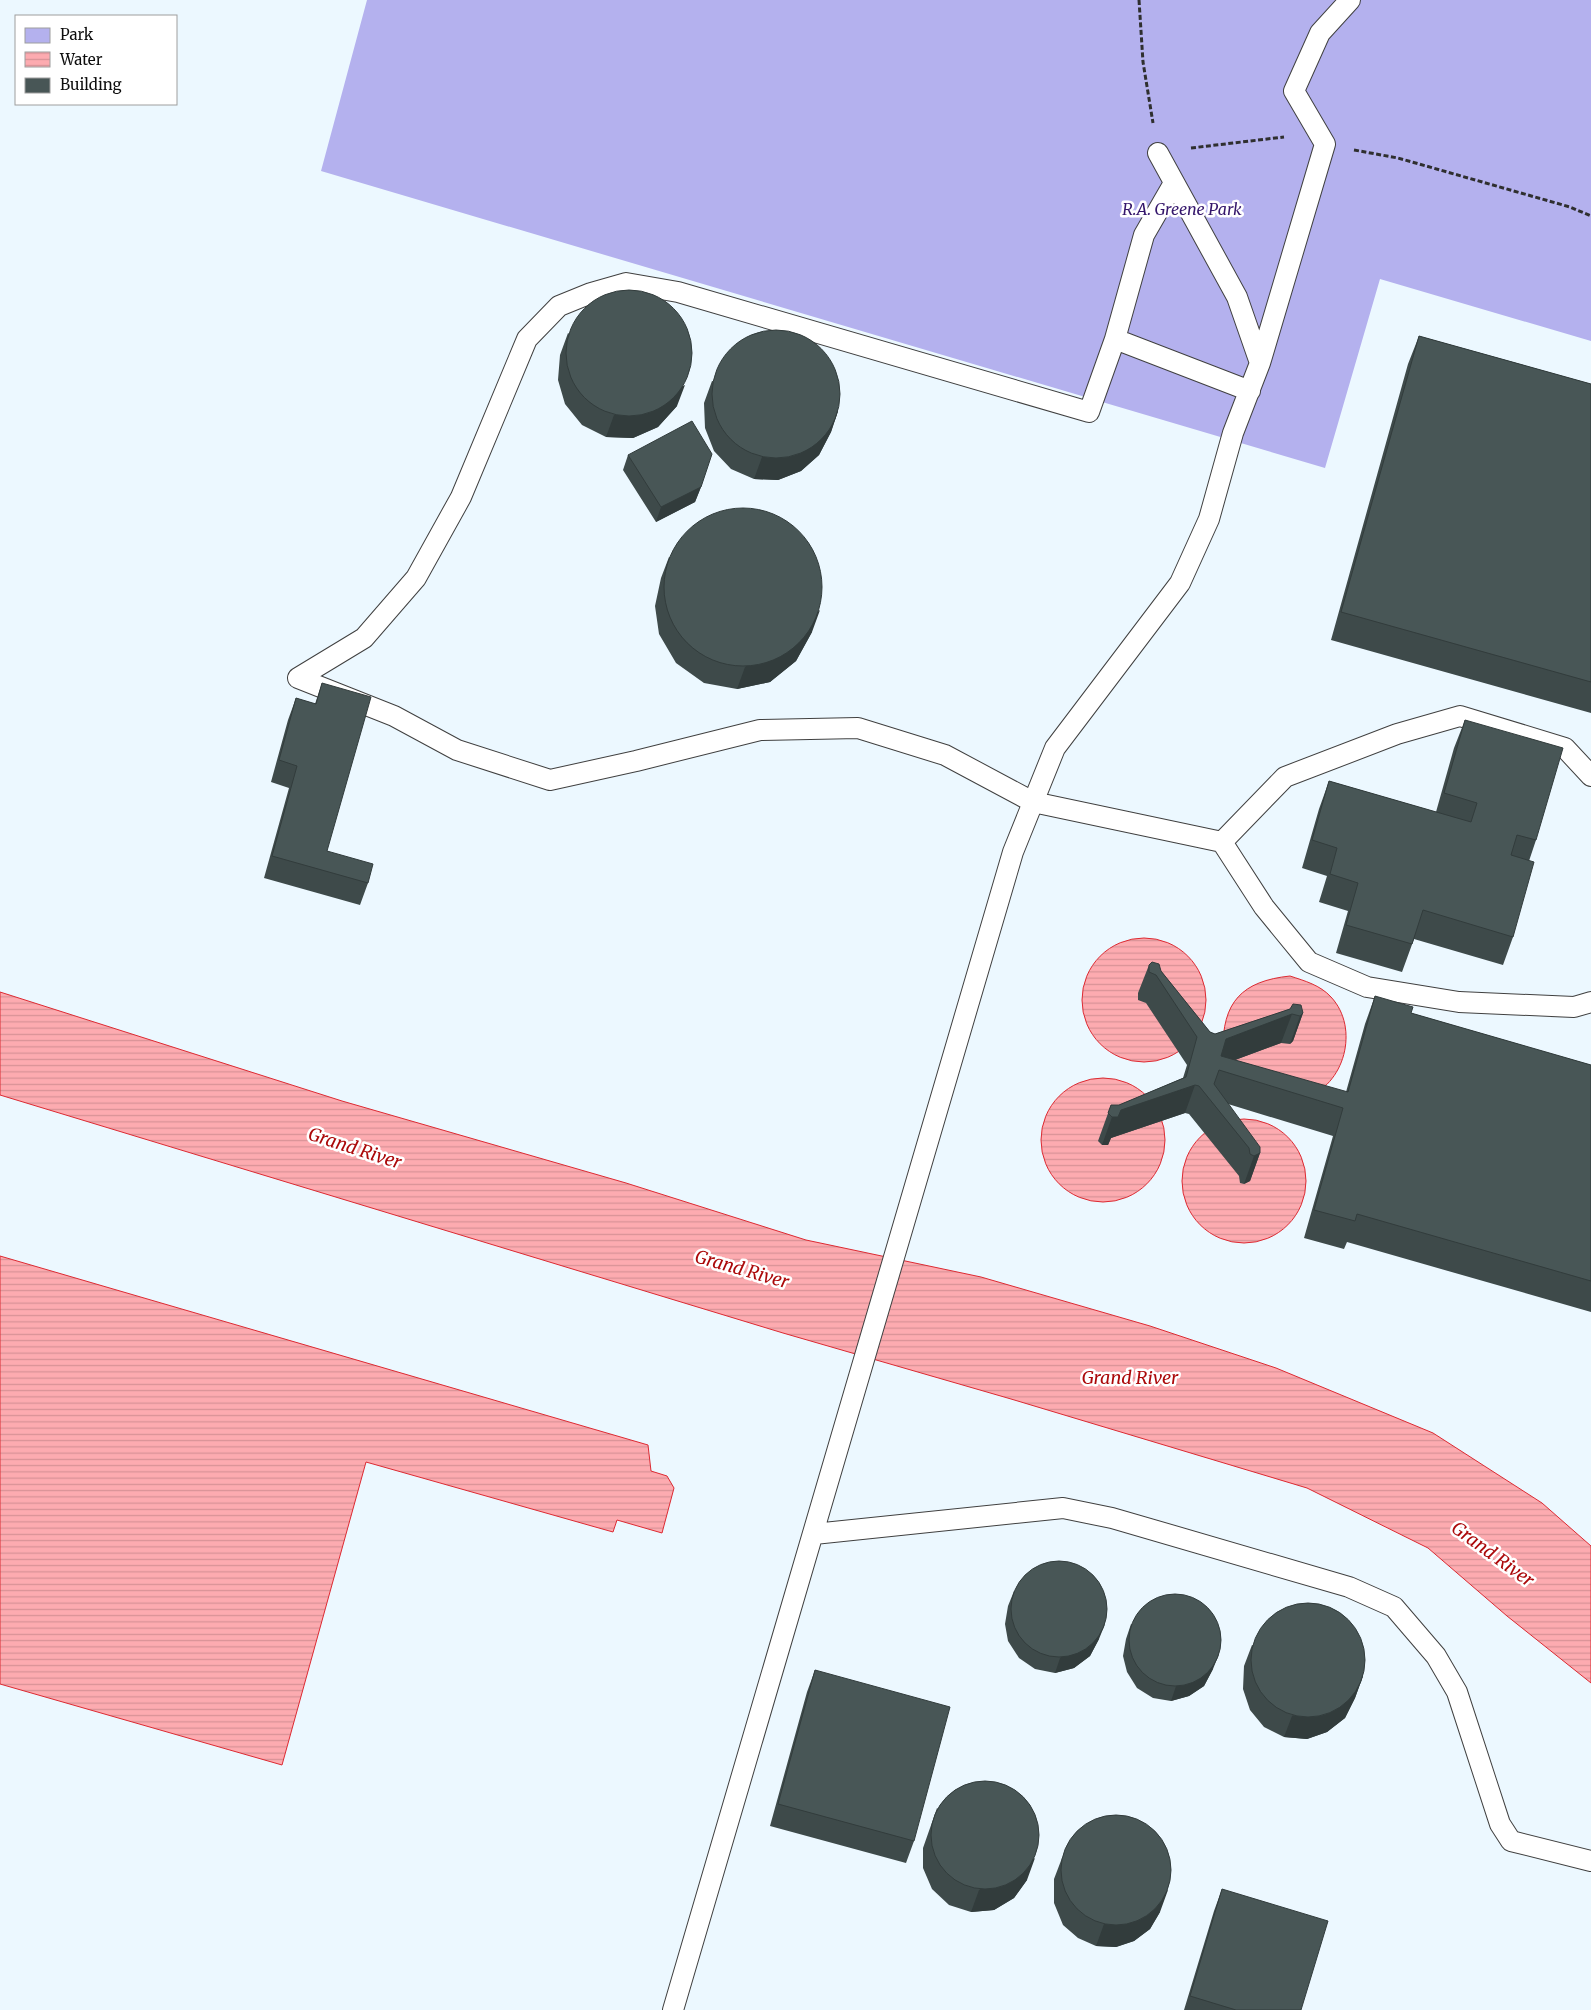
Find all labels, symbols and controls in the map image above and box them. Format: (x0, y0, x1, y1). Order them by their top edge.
legend (15, 15, 178, 105)
text: Park (60, 25, 94, 44)
text: Water (59, 50, 103, 69)
text: Building (60, 75, 122, 94)
park label: R.A. Greene Park (1122, 199, 1242, 219)
water label: Grand River (306, 1122, 405, 1174)
water label: Grand River (692, 1245, 792, 1294)
water label: Grand River (1082, 1366, 1179, 1389)
water label: Grand River (1447, 1516, 1539, 1592)

